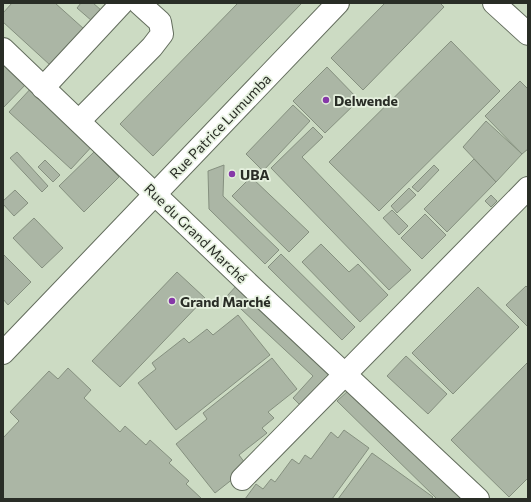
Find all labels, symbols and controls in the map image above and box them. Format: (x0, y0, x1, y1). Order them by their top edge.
street label: Rue Patrice Lumumba (166, 70, 274, 182)
place label: Delwende (334, 92, 398, 109)
marker: Delwende (321, 95, 331, 105)
place label: UBA (240, 166, 269, 183)
marker: UBA (227, 169, 237, 179)
street label: Rue du Grand Marché (141, 180, 251, 286)
place label: Grand Marché (180, 293, 271, 310)
marker: Grand Marché (167, 296, 177, 306)

